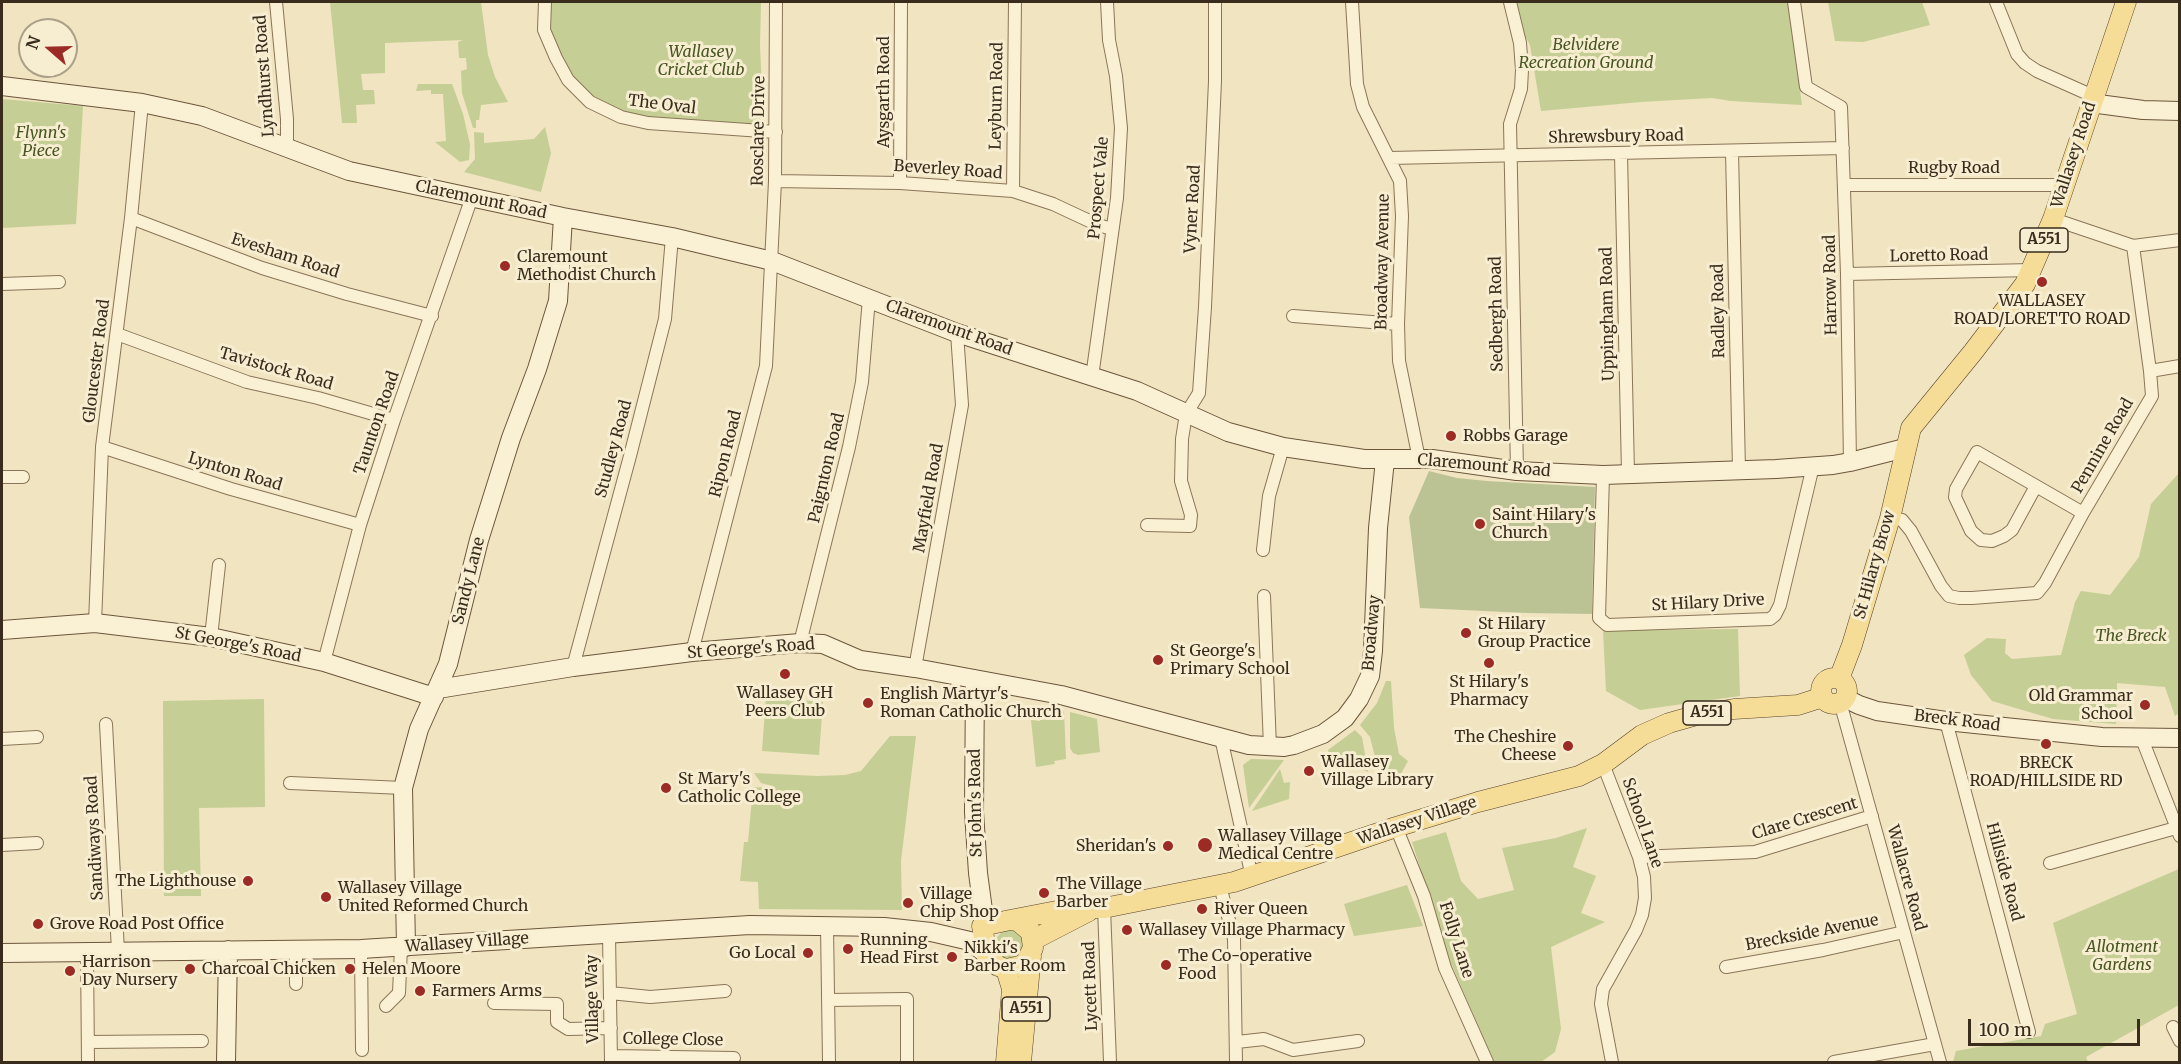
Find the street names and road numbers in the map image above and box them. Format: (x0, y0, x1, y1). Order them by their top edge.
street label: Lyndhurst Road (251, 14, 279, 138)
street label: Aysgarth Road (874, 36, 894, 148)
street label: Leyburn Road (986, 42, 1008, 150)
street label: Rosclare Drive (748, 76, 770, 186)
street label: The Oval (627, 91, 697, 119)
street label: Wallasey Road (2048, 99, 2100, 211)
street label: Shrewsbury Road (1548, 126, 1684, 148)
street label: Prospect Vale (1085, 136, 1113, 240)
street label: Beverley Road (893, 157, 1003, 183)
street label: Rugby Road (1908, 158, 2000, 178)
street label: Vyner Road (1181, 164, 1205, 254)
street label: Claremount Road (414, 177, 548, 223)
street label: Broadway Avenue (1372, 194, 1394, 330)
road number: A551 (2020, 228, 2068, 252)
street label: Evesham Road (229, 229, 341, 283)
street label: Harrow Road (1821, 234, 1841, 336)
street label: Loretto Road (1889, 246, 1989, 266)
street label: Uppingham Road (1597, 247, 1619, 381)
street label: Sedbergh Road (1486, 256, 1508, 372)
street label: Radley Road (1709, 263, 1729, 359)
street label: Claremount Road (883, 296, 1015, 360)
street label: Gloucester Road (80, 298, 114, 424)
street label: Tavistock Road (217, 344, 335, 394)
street label: Taunton Road (350, 369, 404, 477)
street label: Pennine Road (2068, 395, 2138, 497)
street label: Studley Road (592, 398, 636, 500)
street label: Ripon Road (706, 409, 746, 499)
street label: Paignton Road (805, 411, 849, 525)
street label: Mayfield Road (910, 442, 948, 554)
street label: Lynton Road (186, 449, 284, 495)
street label: Claremount Road (1417, 451, 1551, 481)
street label: St Hilary Brow (1850, 509, 1900, 621)
street label: Sandy Lane (449, 535, 489, 627)
street label: St Hilary Drive (1651, 590, 1765, 616)
street label: Broadway (1359, 594, 1385, 672)
street label: St George's Road (173, 623, 303, 667)
street label: St George's Road (687, 635, 815, 663)
road number: A551 (1683, 701, 1731, 725)
street label: Breck Road (1913, 706, 2001, 736)
street label: St John's Road (965, 749, 987, 857)
street label: Sandiways Road (82, 775, 108, 901)
street label: School Lane (1618, 776, 1666, 870)
street label: Wallasey Village (1355, 793, 1479, 849)
street label: Clare Crescent (1750, 794, 1860, 844)
street label: Hillside Road (1982, 821, 2026, 923)
street label: Wallacre Road (1883, 823, 1929, 933)
street label: Folly Lane (1435, 899, 1477, 981)
street label: Breckside Avenue (1744, 911, 1880, 955)
street label: Wallasey Village (405, 929, 529, 957)
street label: Lycett Road (1080, 941, 1102, 1031)
street label: Village Way (583, 954, 603, 1044)
road number: A551 (1002, 997, 1050, 1021)
street label: College Close (623, 1030, 723, 1050)

